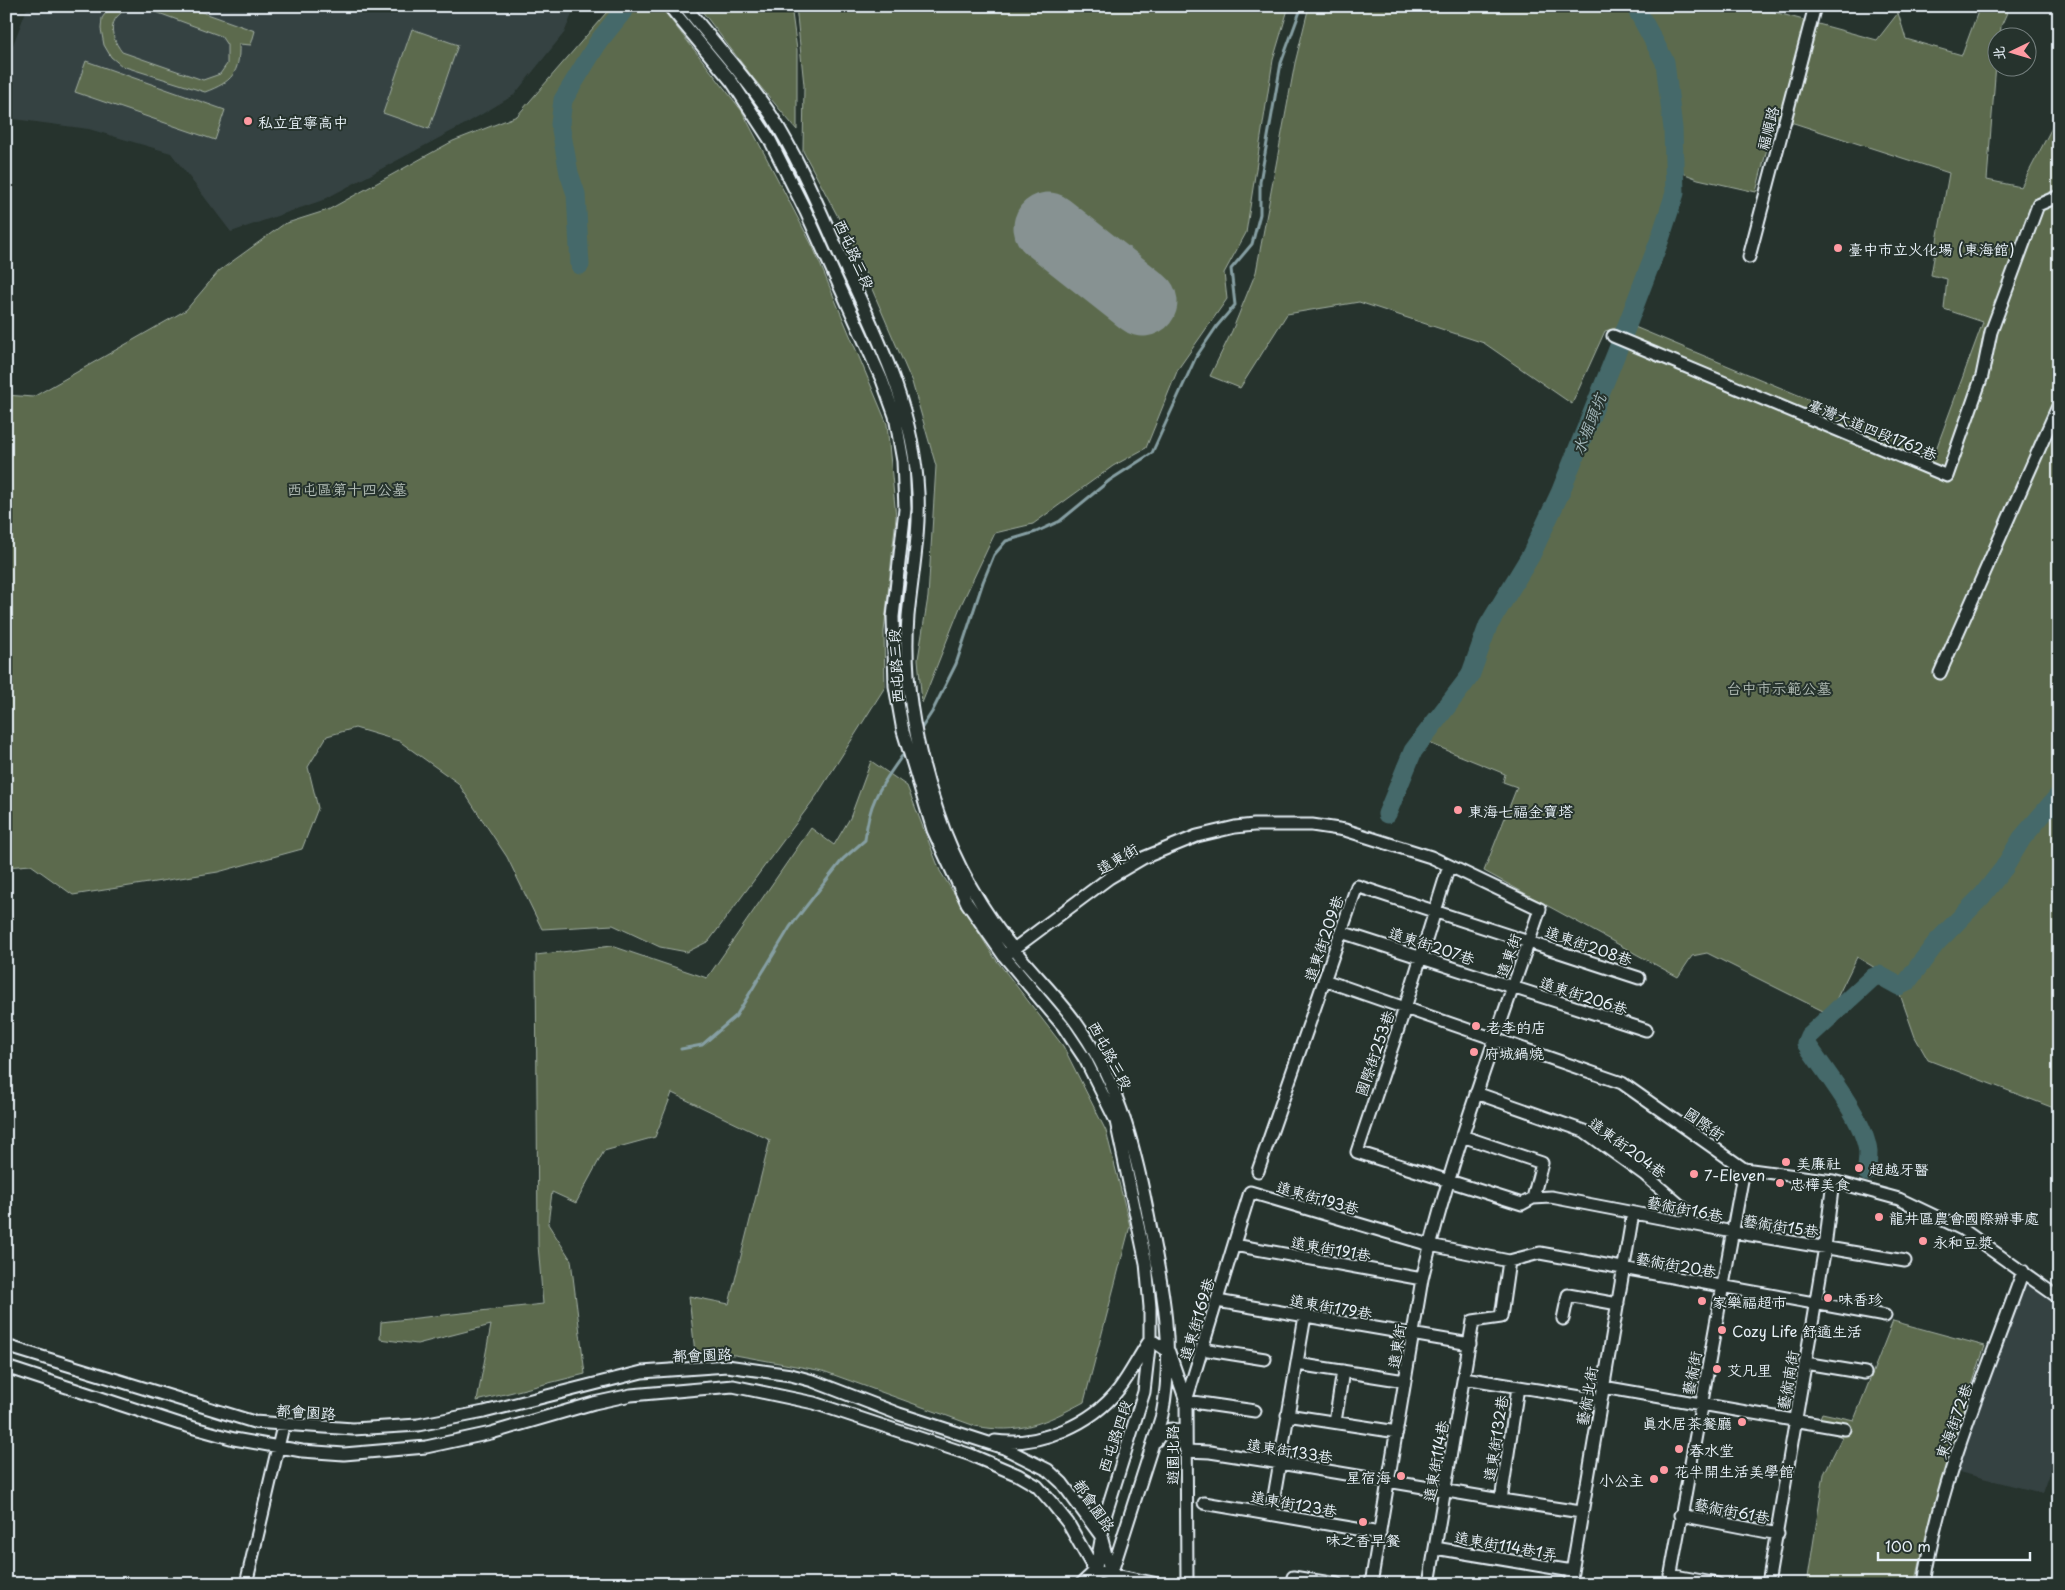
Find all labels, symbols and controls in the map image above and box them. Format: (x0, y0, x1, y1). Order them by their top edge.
north arrow (1988, 28, 2038, 78)
text: 北 (1987, 45, 2010, 61)
street label: 福順路 (1750, 103, 1784, 153)
place label: 私立宜寧高中 (258, 110, 348, 133)
marker: 私立宜寧高中 (242, 115, 254, 127)
street label: 西屯路三段 (829, 215, 881, 293)
place label: 臺中市立火化場 (東海館) (1848, 237, 2015, 260)
marker: 臺中市立火化場 (東海館) (1832, 242, 1844, 254)
water label: 水堀頭坑 (1565, 388, 1612, 458)
street label: 臺灣大道四段1762巷 (1805, 393, 1941, 465)
park label: 西屯區第十四公墓 (287, 477, 407, 500)
street label: 西屯路三段 (882, 628, 908, 704)
park label: 台中市示範公墓 (1726, 676, 1832, 699)
place label: 東海七福金寶塔 (1468, 799, 1573, 822)
marker: 東海七福金寶塔 (1452, 804, 1464, 816)
street label: 遠東街 (1092, 837, 1142, 879)
street label: 遠東街209巷 (1297, 892, 1349, 984)
street label: 遠東街208巷 (1542, 919, 1636, 971)
street label: 遠東街207巷 (1386, 920, 1478, 970)
street label: 遠東街 (1490, 930, 1526, 980)
street label: 遠東街206巷 (1537, 970, 1631, 1020)
street label: 國際街253巷 (1349, 1007, 1399, 1099)
place label: 老李的店 (1486, 1015, 1546, 1038)
street label: 西屯路三段 (1083, 1016, 1139, 1094)
marker: 老李的店 (1470, 1020, 1482, 1032)
place label: 府城鍋燒 (1484, 1041, 1544, 1064)
marker: 府城鍋燒 (1468, 1046, 1480, 1058)
street label: 國際街 (1680, 1101, 1730, 1145)
street label: 遠東街204巷 (1584, 1111, 1672, 1183)
place label: 美廉社 (1796, 1151, 1841, 1174)
marker: 美廉社 (1780, 1156, 1792, 1168)
place label: 超越牙醫 (1869, 1157, 1929, 1180)
marker: 超越牙醫 (1853, 1162, 1865, 1174)
place label: 7-Eleven (1704, 1163, 1765, 1186)
marker: 7-Eleven (1688, 1168, 1700, 1180)
place label: 忠樺美食 (1790, 1172, 1850, 1195)
street label: 遠東街193巷 (1274, 1174, 1362, 1220)
marker: 忠樺美食 (1774, 1177, 1786, 1189)
street label: 藝術街16巷 (1645, 1189, 1725, 1227)
place label: 龍井區農會國際辦事處 (1889, 1206, 2039, 1229)
street label: 藝術街15巷 (1741, 1208, 1821, 1242)
marker: 龍井區農會國際辦事處 (1873, 1211, 1885, 1223)
street label: 遠東街191巷 (1289, 1230, 1373, 1266)
place label: 永和豆漿 (1933, 1230, 1993, 1253)
marker: 永和豆漿 (1917, 1235, 1929, 1247)
street label: 藝術街20巷 (1634, 1246, 1718, 1282)
street label: 遠東街169巷 (1172, 1275, 1220, 1363)
street label: 遠東街179巷 (1288, 1287, 1374, 1325)
place label: 味香珍 (1838, 1287, 1883, 1310)
place label: 家樂福超市 (1712, 1290, 1787, 1313)
marker: 味香珍 (1822, 1292, 1834, 1304)
marker: 家樂福超市 (1696, 1295, 1708, 1307)
place label: Cozy Life 舒適生活 (1732, 1319, 1862, 1342)
street label: 遠東街 (1381, 1322, 1411, 1370)
marker: Cozy Life 舒適生活 (1716, 1324, 1728, 1336)
street label: 都會園路 (672, 1341, 732, 1367)
street label: 藝術南街 (1770, 1348, 1804, 1412)
street label: 藝術街 (1675, 1349, 1707, 1397)
place label: 艾凡里 (1727, 1358, 1772, 1381)
marker: 艾凡里 (1711, 1363, 1723, 1375)
street label: 藝術北街 (1569, 1364, 1603, 1428)
street label: 東海街72巷 (1929, 1380, 1977, 1462)
street label: 遠東街132巷 (1477, 1393, 1513, 1483)
street label: 都會園路 (275, 1397, 337, 1425)
street label: 西屯路四段 (1091, 1397, 1137, 1475)
place label: 真水居茶餐廳 (1642, 1411, 1732, 1434)
marker: 真水居茶餐廳 (1736, 1416, 1748, 1428)
street label: 遠東街114巷 (1417, 1418, 1453, 1504)
street label: 遊園北路 (1160, 1425, 1183, 1485)
street label: 遠東街133巷 (1245, 1432, 1335, 1468)
place label: 春水堂 (1689, 1438, 1734, 1461)
marker: 春水堂 (1673, 1443, 1685, 1455)
place label: 花半開生活美學館 (1674, 1459, 1794, 1482)
marker: 花半開生活美學館 (1658, 1464, 1670, 1476)
place label: 星宿海 (1346, 1465, 1391, 1488)
place label: 小公主 (1599, 1468, 1644, 1491)
marker: 星宿海 (1395, 1470, 1407, 1482)
marker: 小公主 (1648, 1473, 1660, 1485)
street label: 都會園路 (1069, 1474, 1121, 1536)
street label: 遠東街123巷 (1249, 1484, 1339, 1522)
street label: 藝術街61巷 (1692, 1491, 1772, 1529)
marker: 味之香早餐 (1357, 1516, 1369, 1528)
street label: 遠東街114巷1弄 (1453, 1525, 1559, 1565)
place label: 味之香早餐 (1325, 1528, 1401, 1551)
scale bar (1878, 1530, 2030, 1562)
text: 100 m (1885, 1534, 1931, 1557)

